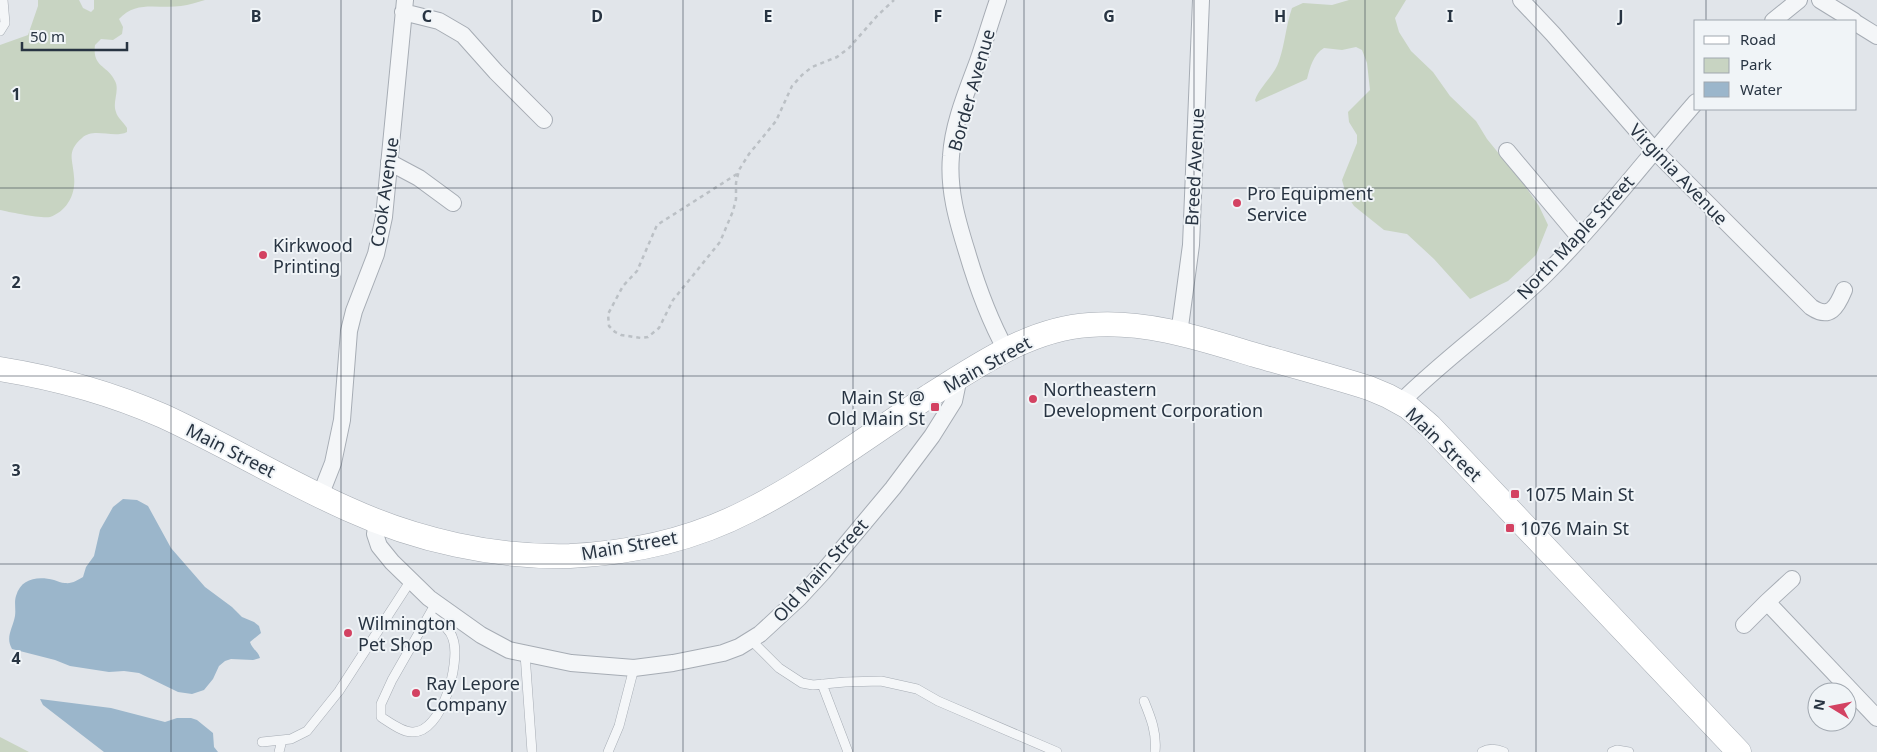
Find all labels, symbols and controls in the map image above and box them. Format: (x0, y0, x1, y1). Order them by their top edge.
text: B (251, 5, 261, 27)
text: C (422, 5, 432, 27)
text: D (591, 5, 603, 27)
text: E (764, 5, 773, 27)
text: F (934, 5, 942, 27)
text: G (1103, 5, 1115, 27)
text: H (1274, 5, 1286, 27)
text: I (1447, 5, 1453, 27)
text: J (1616, 5, 1624, 27)
scale bar (22, 20, 128, 52)
legend (1694, 20, 1857, 110)
text: 50 m (30, 26, 65, 46)
street label: Border Avenue (942, 26, 1000, 154)
text: Road (1740, 29, 1776, 49)
text: Park (1740, 54, 1772, 74)
text: Water (1740, 79, 1782, 99)
text: 1 (11, 83, 21, 105)
street label: Breed Avenue (1179, 107, 1209, 227)
street label: Virginia Avenue (1624, 118, 1734, 230)
street label: Cook Avenue (364, 136, 404, 248)
street label: North Maple Street (1511, 169, 1639, 304)
place label: Pro Equipment Service (1247, 181, 1374, 226)
marker: Pro Equipment Service (1231, 197, 1243, 209)
place label: Kirkwood Printing (273, 233, 353, 278)
marker: Kirkwood Printing (257, 249, 269, 261)
text: 2 (11, 271, 21, 293)
street label: Main Street (939, 330, 1036, 398)
place label: Northeastern Development Corporation (1043, 377, 1263, 422)
place label: Main St @ Old Main St (827, 385, 925, 430)
marker: Northeastern Development Corporation (1027, 393, 1039, 405)
marker: Main St @ Old Main St (929, 401, 941, 413)
street label: Main Street (1401, 402, 1488, 487)
street label: Main Street (182, 417, 280, 483)
text: 3 (11, 459, 21, 481)
place label: 1075 Main St (1525, 482, 1635, 506)
marker: 1075 Main St (1509, 488, 1521, 500)
street label: Old Main Street (767, 513, 873, 627)
place label: 1076 Main St (1520, 516, 1630, 540)
marker: 1076 Main St (1504, 522, 1516, 534)
street label: Main Street (579, 525, 679, 565)
place label: Wilmington Pet Shop (358, 611, 456, 656)
marker: Wilmington Pet Shop (342, 627, 354, 639)
text: 4 (11, 647, 21, 669)
place label: Ray Lepore Company (426, 671, 520, 716)
north arrow (1807, 682, 1857, 732)
marker: Ray Lepore Company (410, 687, 422, 699)
text: N (1808, 697, 1829, 712)

